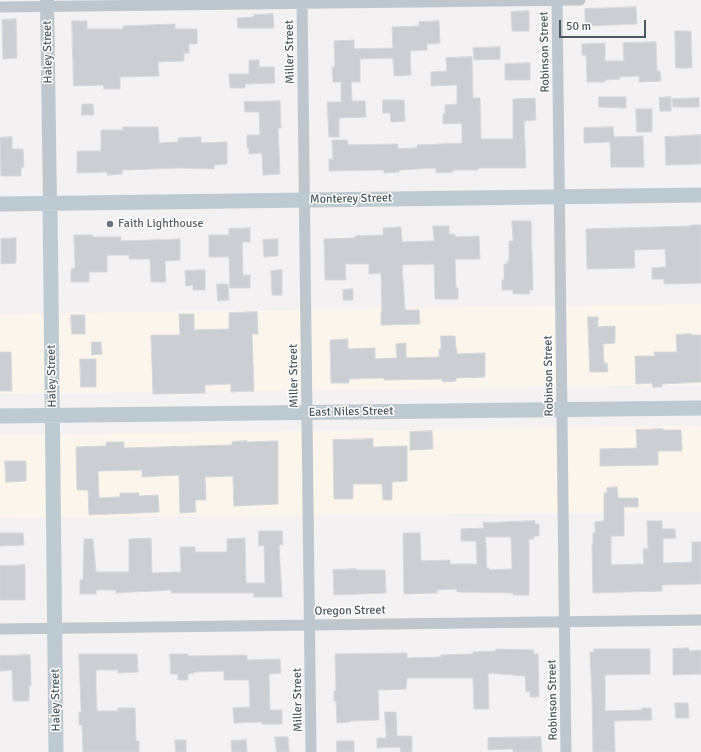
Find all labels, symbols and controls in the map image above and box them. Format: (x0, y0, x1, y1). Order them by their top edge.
street label: Robinson Street (537, 11, 553, 93)
scale bar (561, 12, 648, 38)
text: 50 m (566, 19, 591, 34)
street label: Haley Street (40, 20, 56, 84)
street label: Miller Street (282, 20, 298, 84)
street label: Monterey Street (310, 191, 392, 207)
place label: Faith Lighthouse (118, 217, 203, 231)
marker: Faith Lighthouse (105, 219, 115, 229)
street label: Robinson Street (541, 335, 557, 417)
street label: Haley Street (44, 344, 60, 408)
street label: Miller Street (286, 344, 302, 408)
street label: East Niles Street (308, 404, 394, 420)
street label: Oregon Street (314, 603, 386, 619)
street label: Robinson Street (545, 659, 561, 741)
street label: Haley Street (48, 668, 64, 732)
street label: Miller Street (290, 668, 306, 732)

